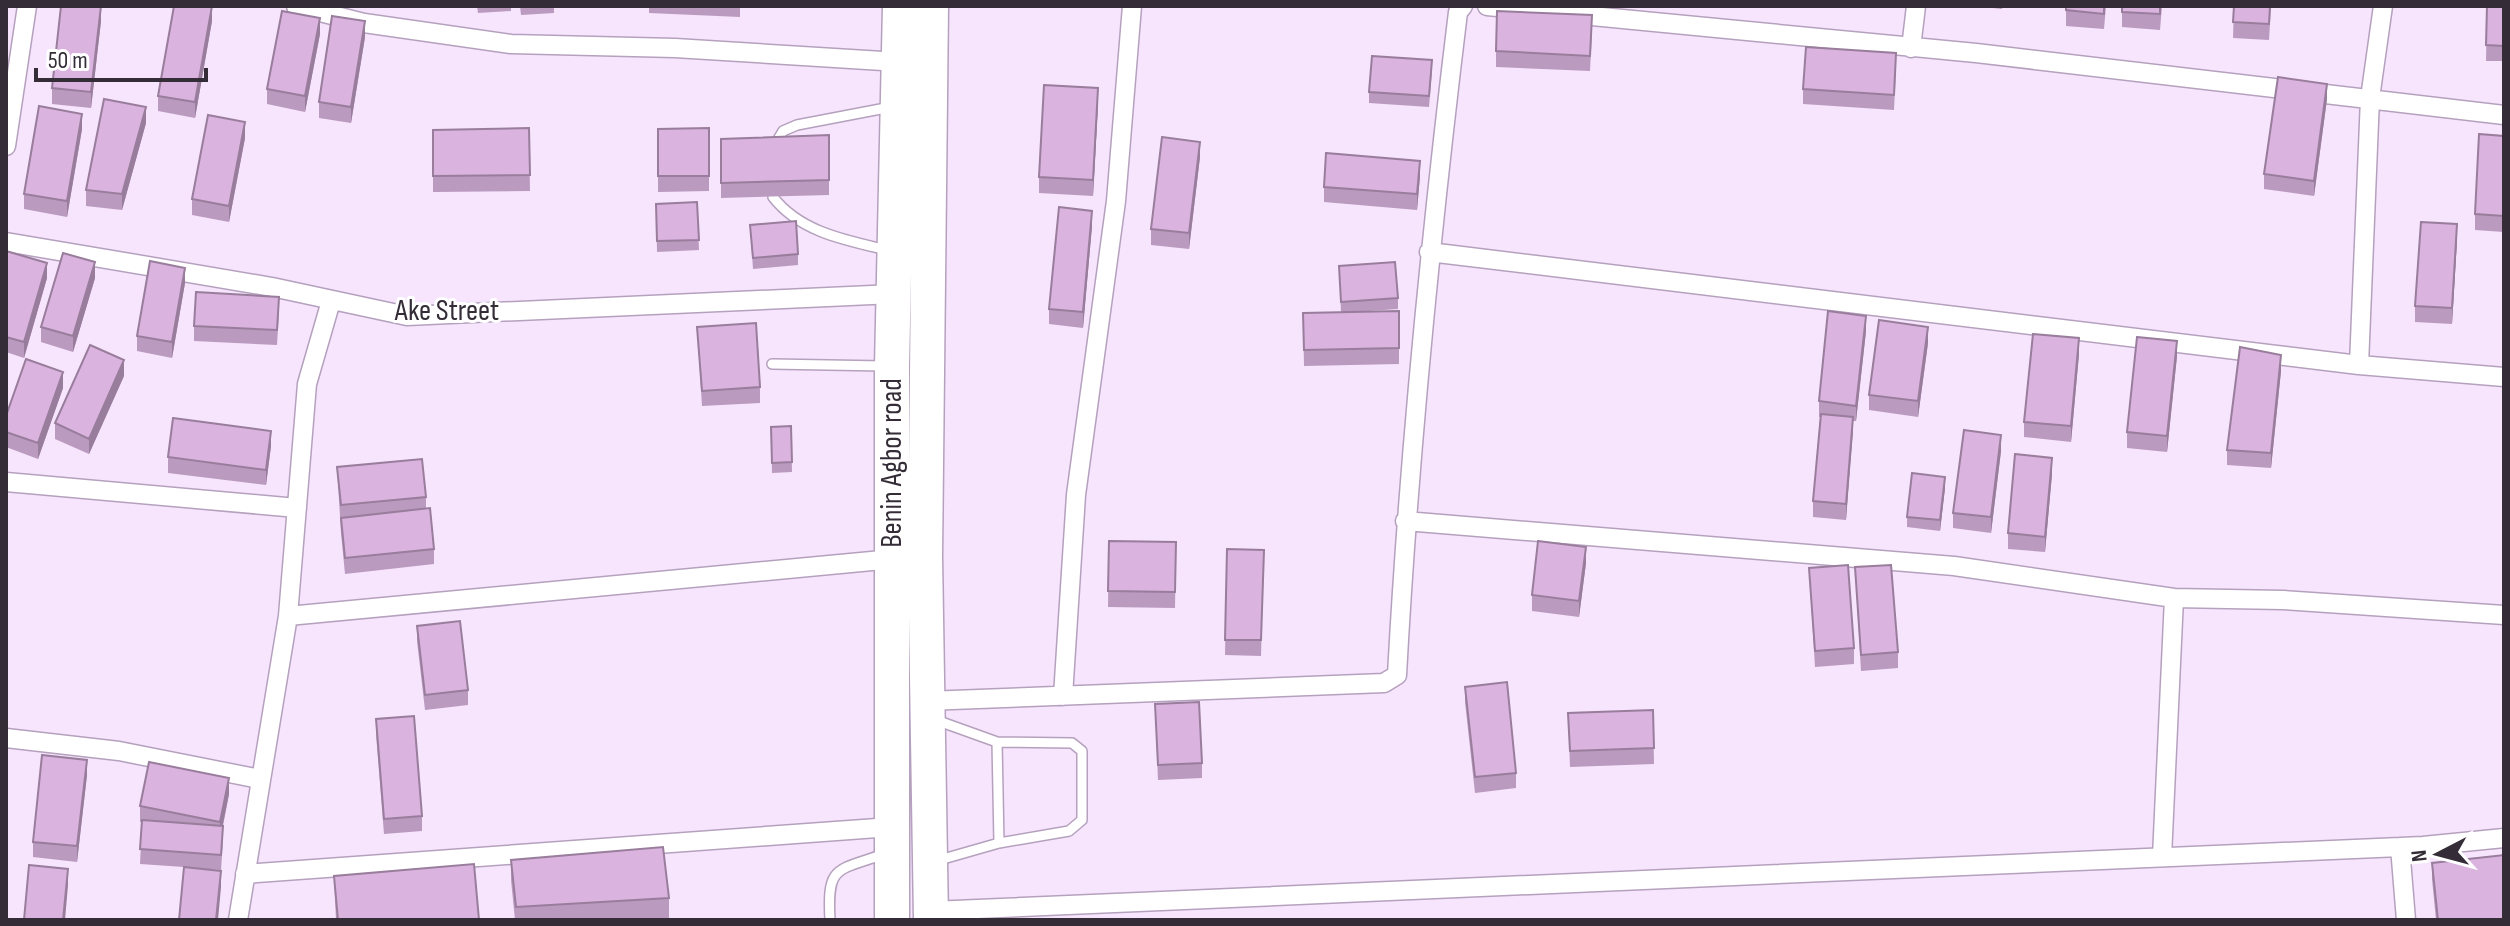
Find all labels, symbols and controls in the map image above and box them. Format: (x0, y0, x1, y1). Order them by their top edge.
scale bar (36, 32, 206, 82)
text: 50 m (48, 46, 88, 75)
street label: Ake Street (394, 293, 499, 329)
street label: Benin Agbor road (874, 378, 910, 548)
north arrow (2398, 814, 2478, 894)
text: N (2406, 849, 2434, 863)

